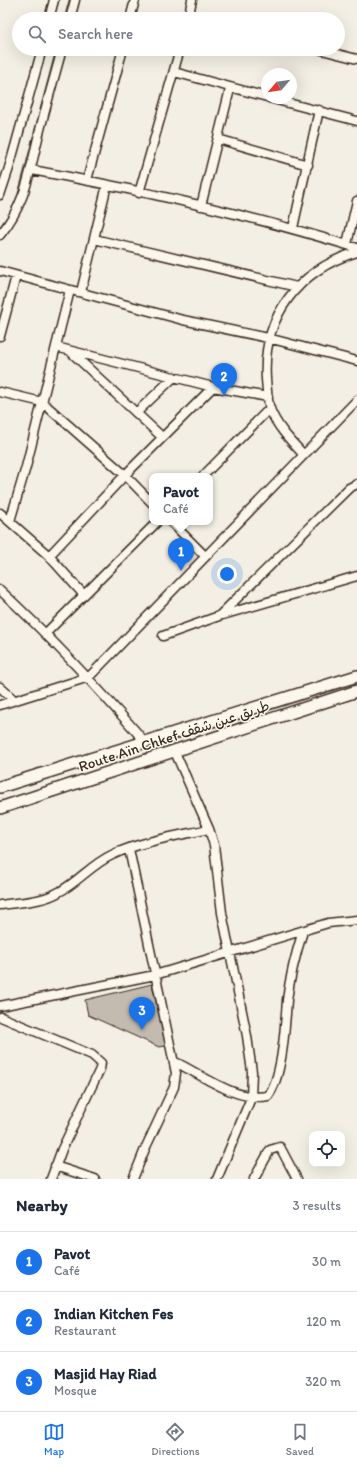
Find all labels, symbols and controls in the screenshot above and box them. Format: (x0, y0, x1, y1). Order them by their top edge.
search box (12, 12, 345, 56)
icon: search (26, 23, 48, 45)
text: Search here (58, 25, 133, 43)
north arrow (261, 68, 297, 104)
pin: 2 (211, 363, 237, 396)
popup (149, 473, 213, 525)
text: Pavot (163, 483, 199, 501)
text: Café (163, 501, 189, 516)
pin: 1 (168, 538, 194, 571)
your location (217, 564, 237, 584)
street label: Route Aïn Chkef طريق عين شقف (76, 697, 272, 775)
pin: 3 (129, 997, 155, 1030)
map controls (309, 1131, 345, 1167)
button: locate (309, 1131, 345, 1167)
text: Nearby (16, 1195, 68, 1215)
text: 3 results (292, 1198, 341, 1213)
text: Pavot (54, 1245, 90, 1263)
text: 1 (26, 1254, 32, 1269)
text: 30 m (312, 1254, 341, 1269)
text: Café (54, 1263, 80, 1278)
text: Indian Kitchen Fes (54, 1305, 174, 1323)
text: 2 (26, 1314, 32, 1329)
text: 120 m (306, 1314, 341, 1329)
text: Restaurant (54, 1323, 116, 1338)
text: Masjid Hay Riad (54, 1365, 156, 1383)
text: 3 (25, 1374, 33, 1389)
text: 320 m (305, 1374, 341, 1389)
text: Mosque (54, 1383, 97, 1398)
tab: Map (43, 1421, 65, 1458)
tab: Directions (151, 1421, 200, 1458)
tab: Saved (286, 1421, 314, 1458)

